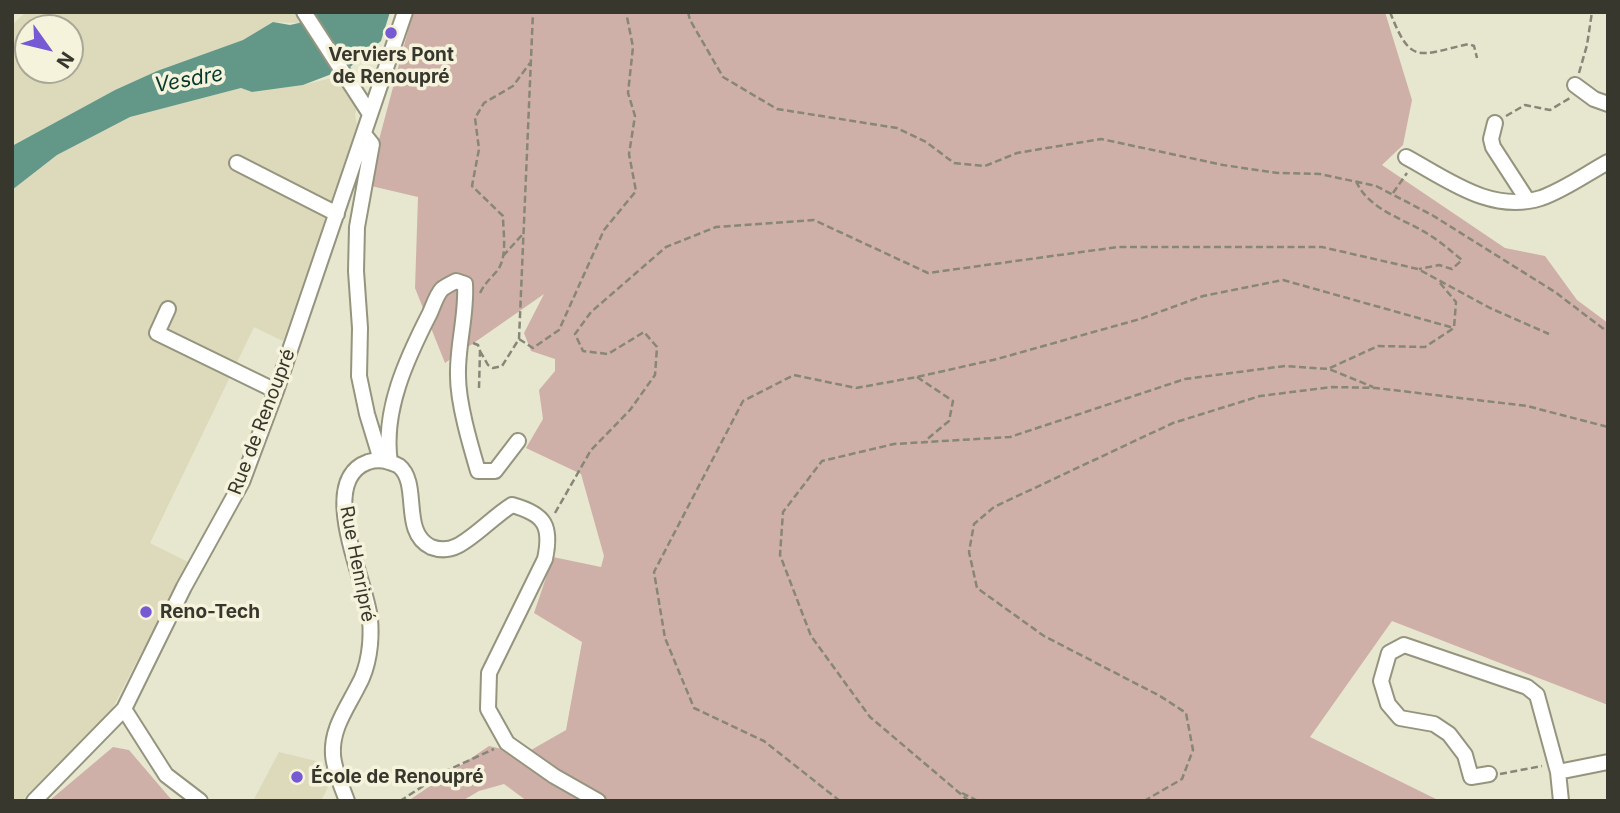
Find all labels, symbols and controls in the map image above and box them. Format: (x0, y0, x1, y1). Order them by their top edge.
north arrow (14, 14, 84, 84)
marker: Verviers Pont de Renoupré (383, 25, 399, 41)
place label: Verviers Pont de Renoupré (328, 44, 454, 88)
text: N (52, 47, 79, 72)
water label: Vesdre (153, 62, 225, 98)
street label: Rue de Renoupré (224, 346, 300, 498)
street label: Rue Henripré (335, 504, 379, 624)
place label: Reno-Tech (160, 601, 260, 623)
marker: Reno-Tech (138, 604, 154, 620)
place label: École de Renoupré (311, 766, 484, 788)
marker: École de Renoupré (289, 769, 305, 785)

